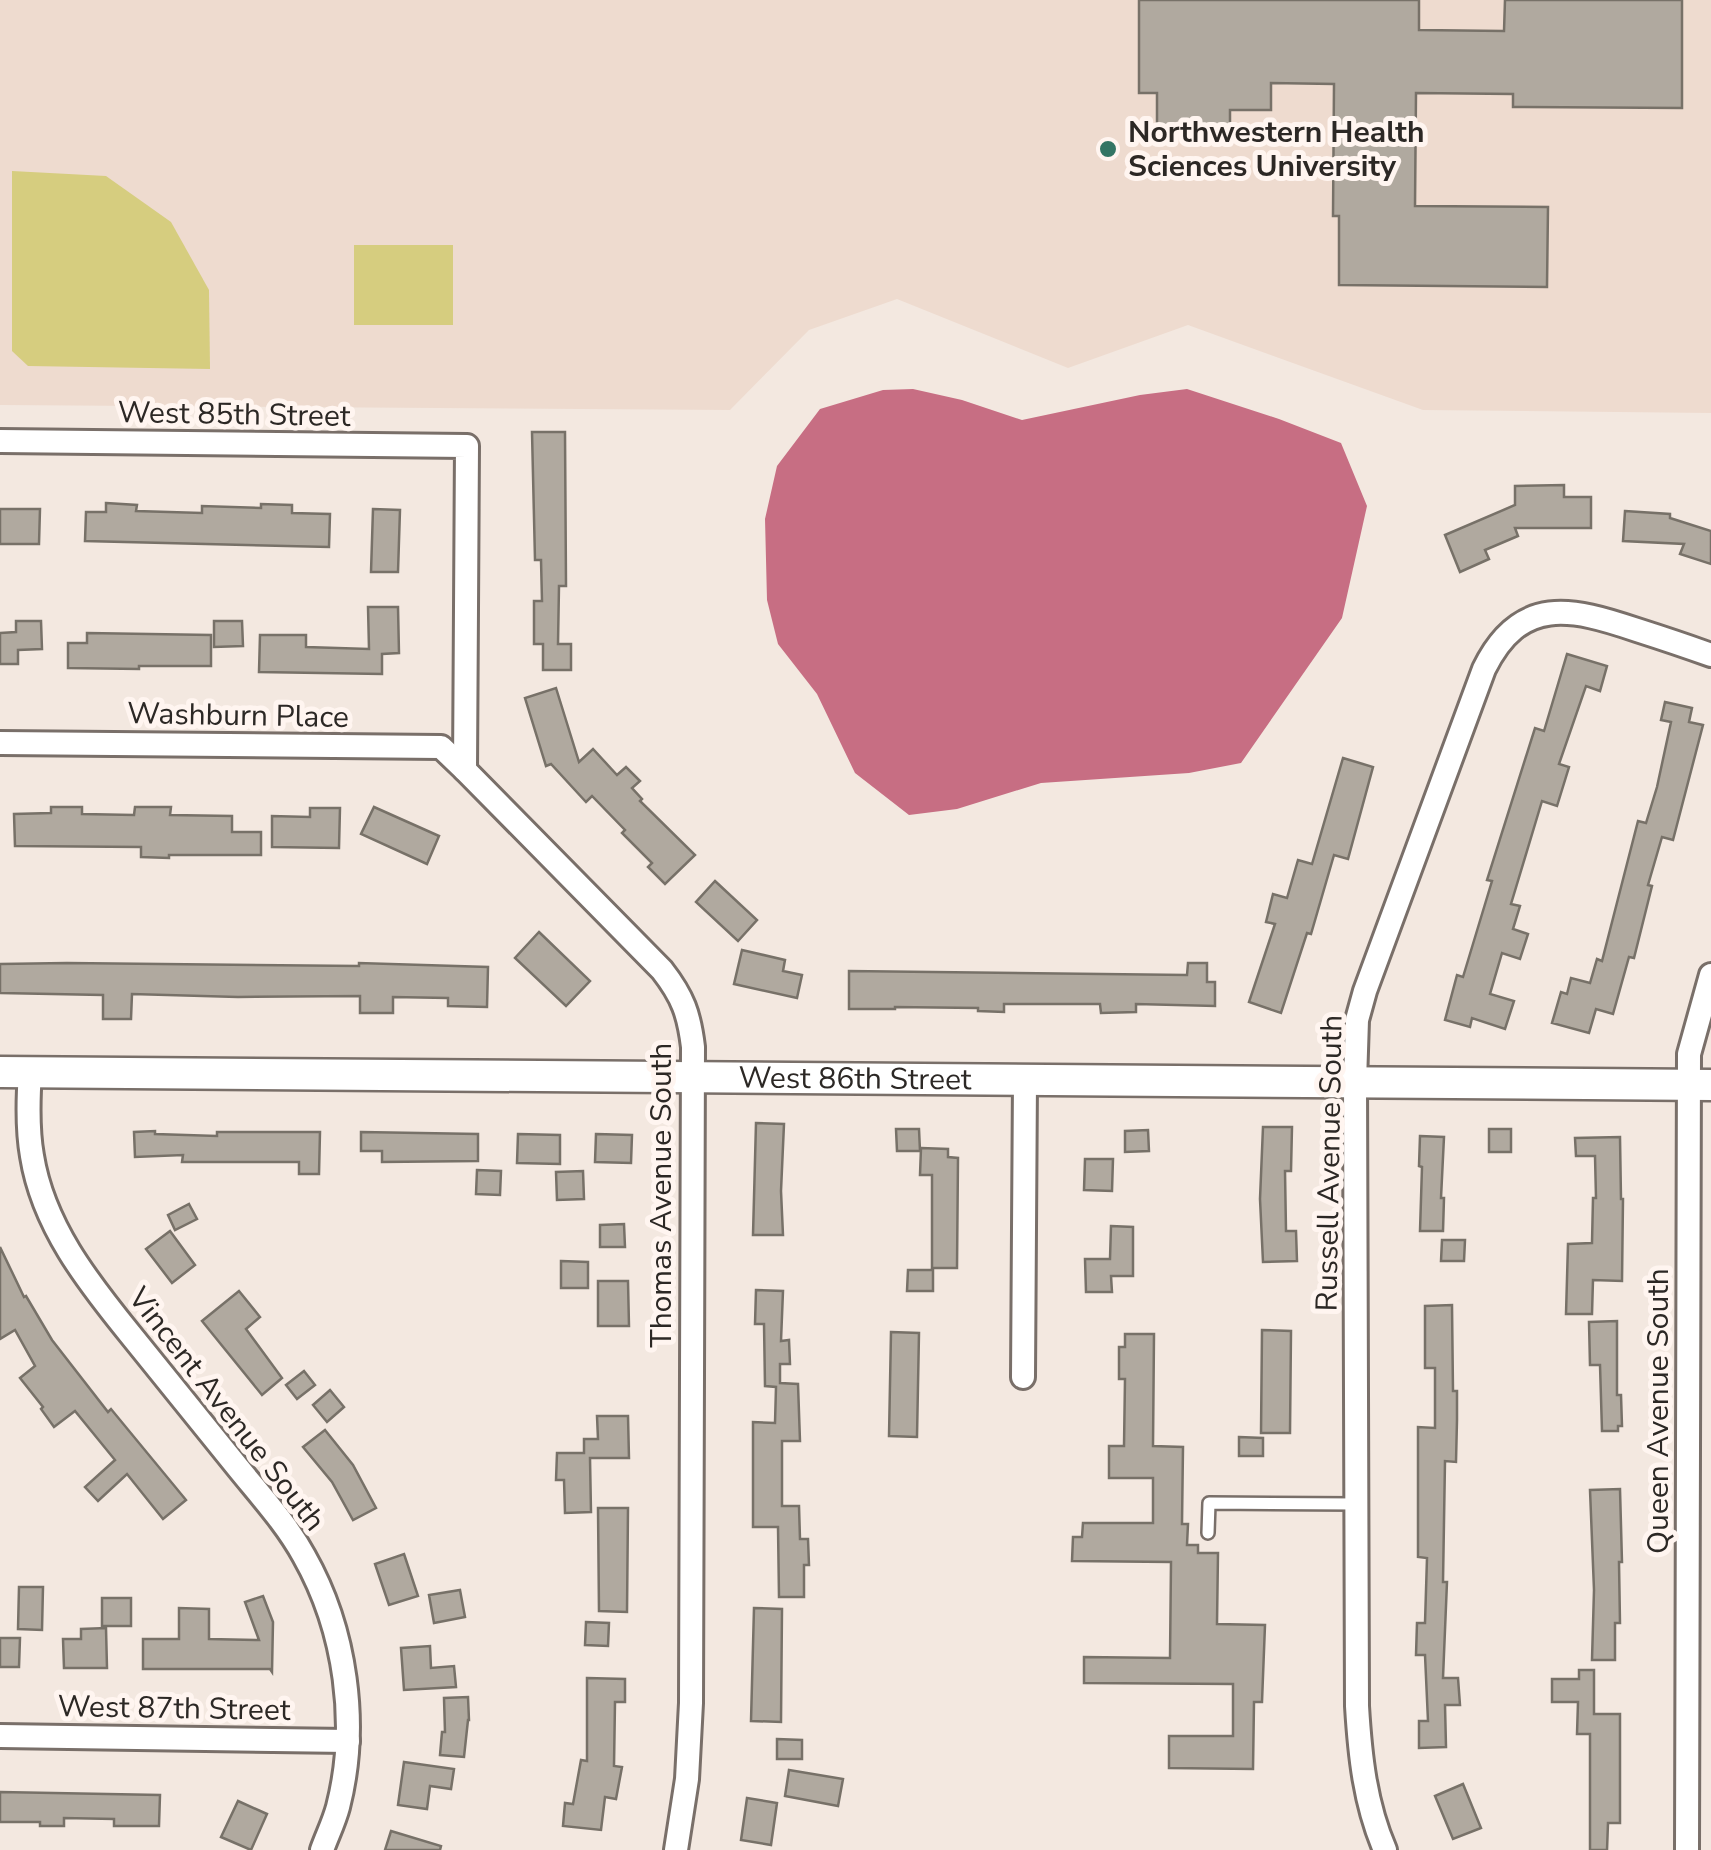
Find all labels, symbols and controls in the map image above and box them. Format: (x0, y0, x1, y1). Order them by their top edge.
place label: Northwestern Health Sciences University (1128, 112, 1424, 187)
marker: Northwestern Health Sciences University (1097, 138, 1119, 160)
street label: West 85th Street (117, 392, 351, 437)
street label: Washburn Place (127, 693, 349, 738)
street label: Russell Avenue South (1306, 1014, 1353, 1312)
street label: Thomas Avenue South (641, 1043, 682, 1347)
street label: West 86th Street (738, 1058, 972, 1100)
street label: Queen Avenue South (1638, 1268, 1679, 1554)
street label: Vincent Avenue South (118, 1278, 335, 1540)
street label: West 87th Street (57, 1686, 291, 1731)

